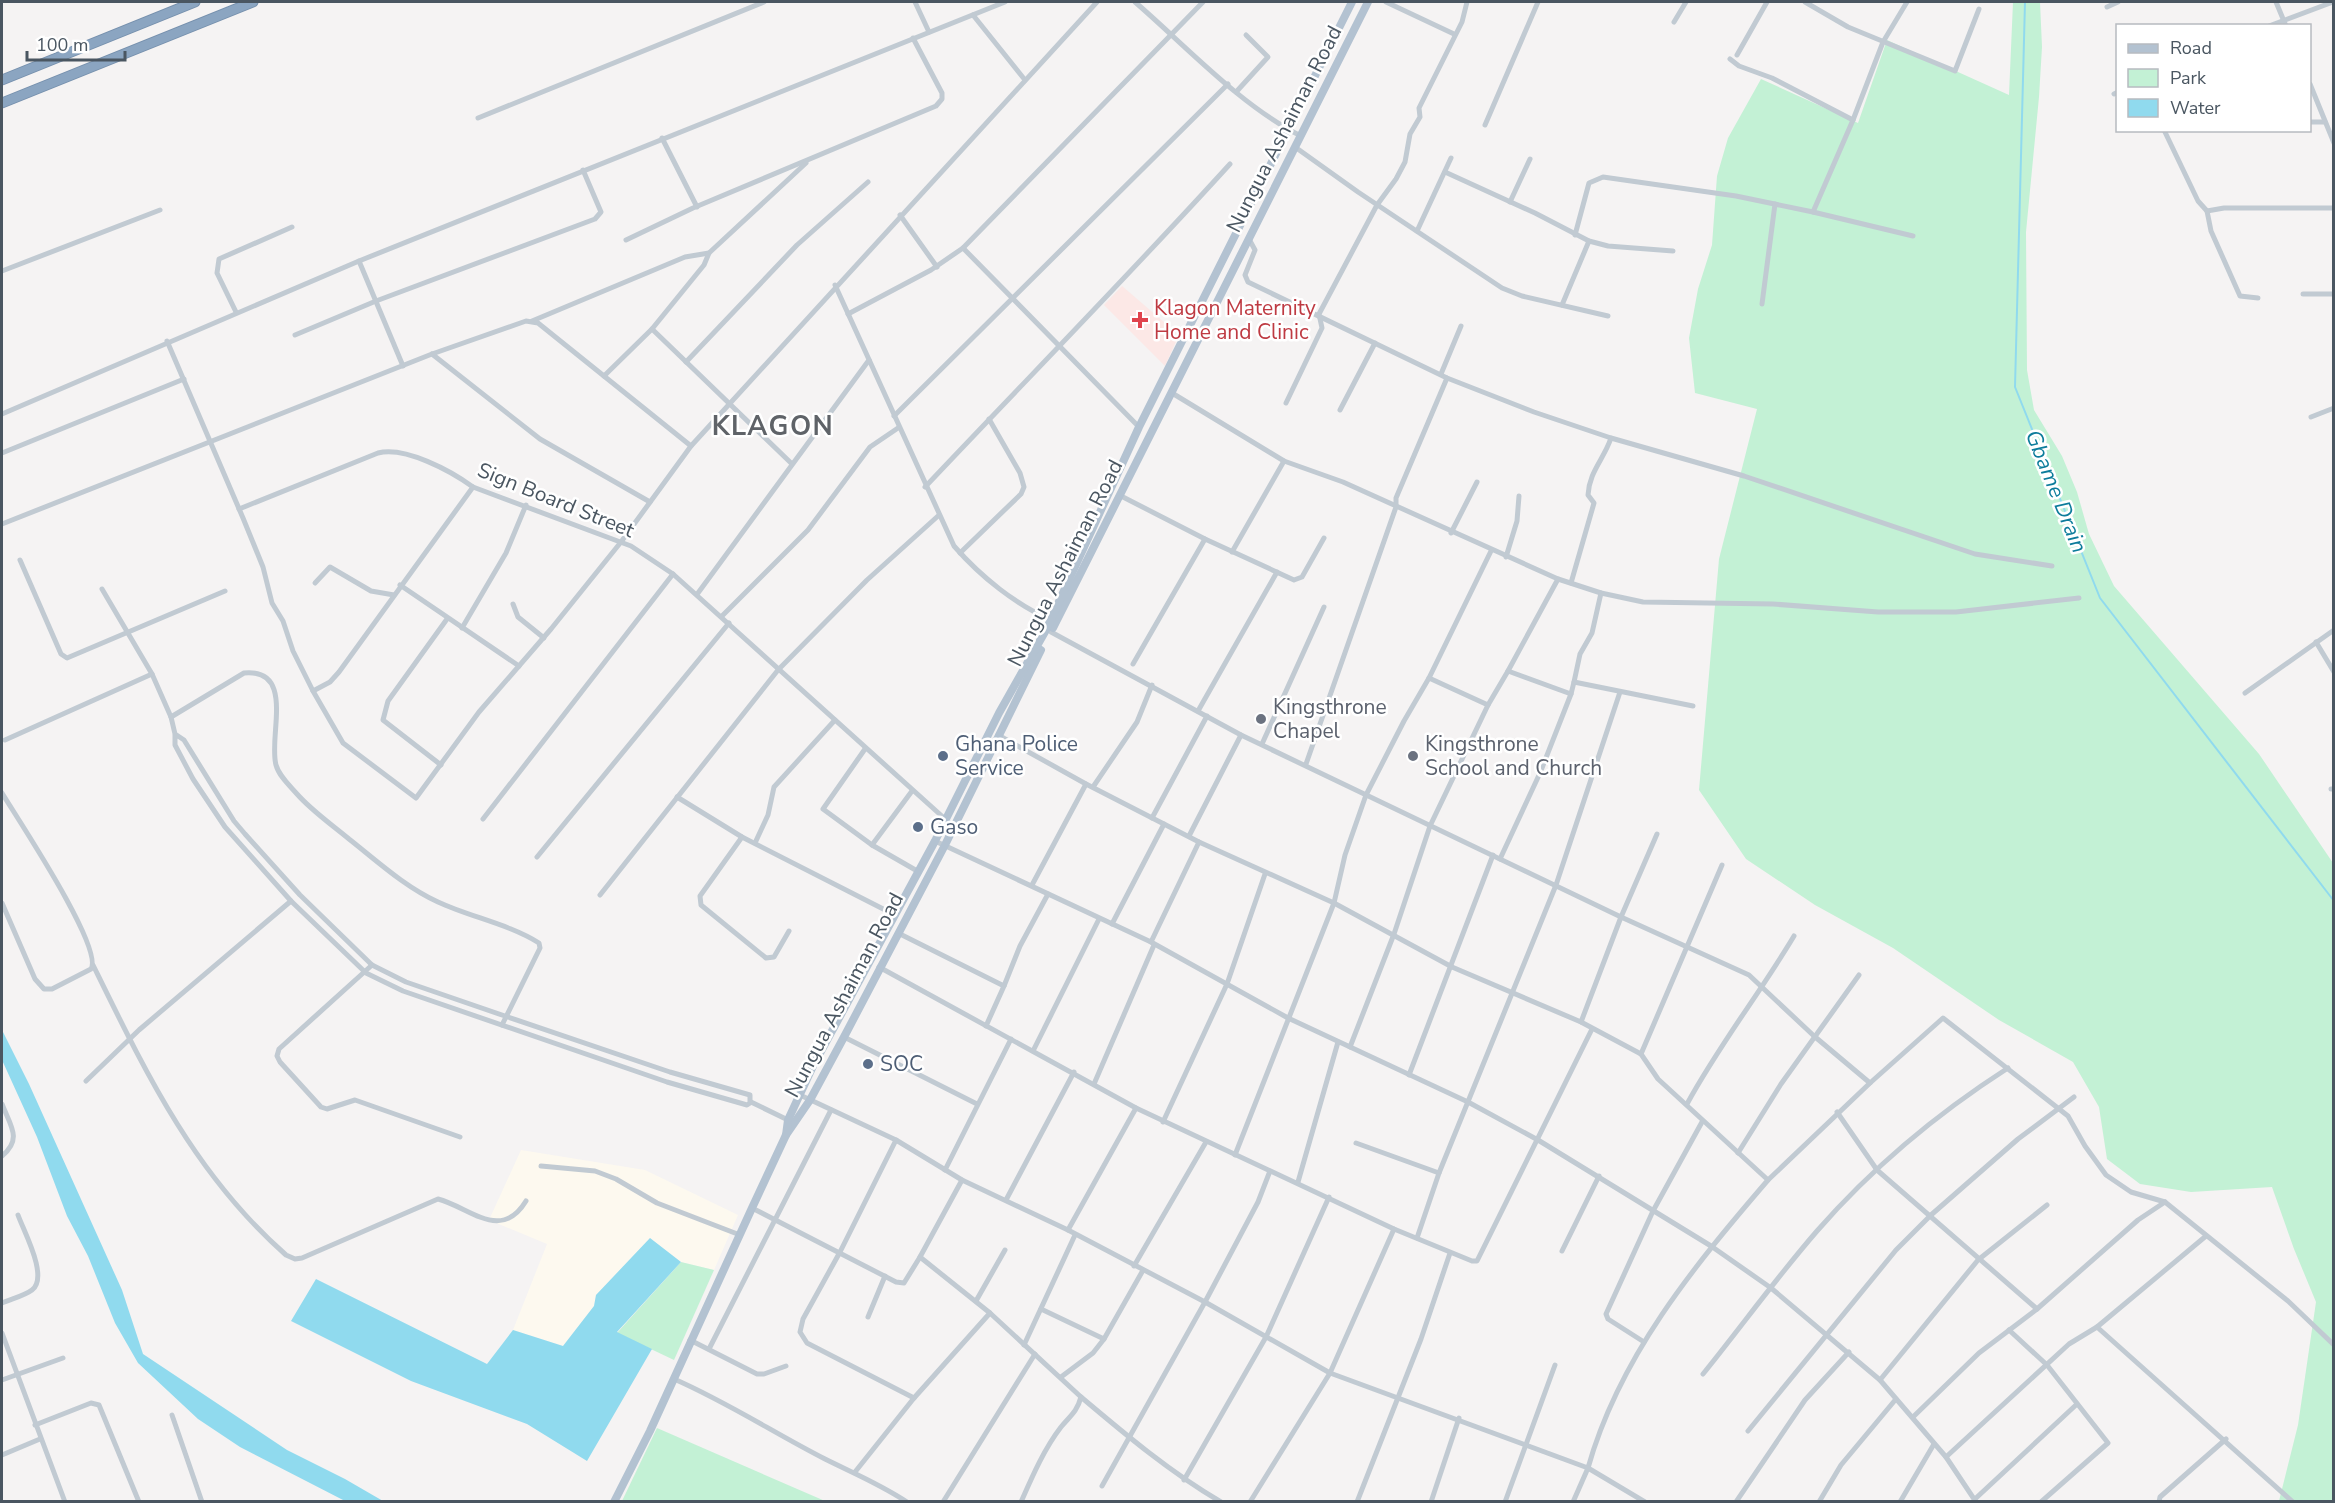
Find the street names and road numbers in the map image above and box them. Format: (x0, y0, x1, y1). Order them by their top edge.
street label: Nungua Ashaiman Road (1220, 21, 1348, 237)
street label: Nungua Ashaiman Road (1001, 455, 1129, 671)
street label: Sign Board Street (473, 456, 639, 544)
street label: Nungua Ashaiman Road (778, 888, 910, 1102)

